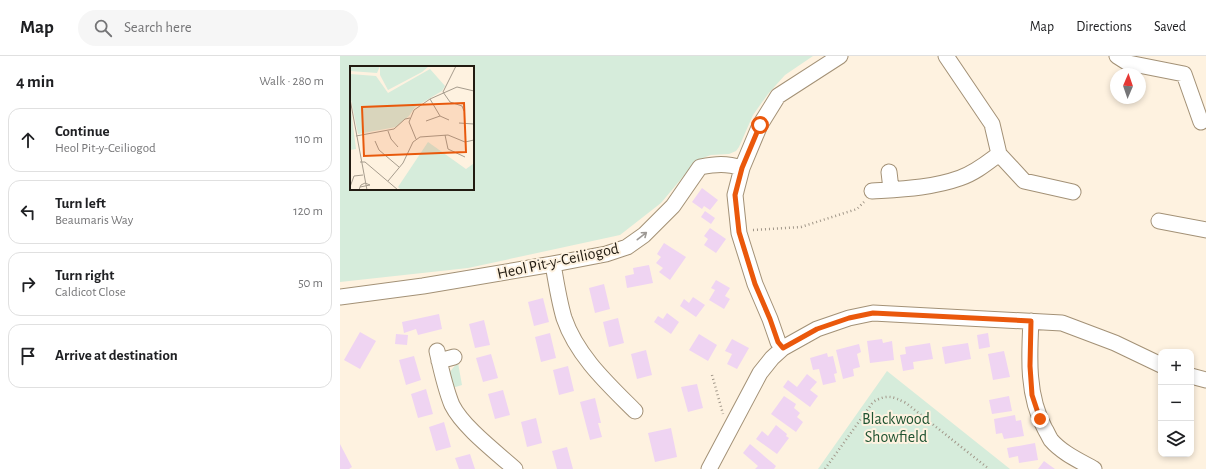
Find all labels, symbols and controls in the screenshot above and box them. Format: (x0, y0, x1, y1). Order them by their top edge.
search box (78, 10, 358, 46)
icon: search (92, 17, 114, 39)
text: Map (20, 18, 54, 37)
text: Search here (124, 20, 192, 35)
text: Map (1030, 20, 1054, 34)
text: Directions (1076, 20, 1132, 34)
text: Saved (1154, 20, 1186, 34)
inset map (350, 66, 474, 190)
north arrow (1110, 68, 1146, 104)
text: 4 min (16, 73, 54, 90)
text: Walk · 280 m (259, 75, 324, 88)
route start (751, 116, 769, 134)
text: Continue (55, 124, 110, 139)
icon: ahead (17, 129, 39, 151)
text: 110 m (295, 133, 323, 146)
text: Heol Pit-y-Ceiliogod (55, 142, 156, 155)
text: Turn left (55, 196, 106, 211)
icon: left (17, 201, 39, 223)
text: 120 m (293, 205, 323, 218)
text: Beaumaris Way (55, 214, 133, 227)
one-way arrow (637, 232, 648, 240)
street label: Heol Pit-y-Ceiliogod (496, 240, 621, 283)
text: Turn right (55, 268, 114, 283)
icon: right (17, 273, 39, 295)
text: 50 m (298, 277, 323, 290)
text: Caldicot Close (55, 286, 126, 299)
icon: arrive (17, 345, 39, 367)
text: Arrive at destination (55, 348, 178, 363)
map controls (1158, 349, 1194, 457)
button: + (1158, 349, 1194, 385)
button: − (1158, 385, 1194, 421)
route end (1031, 410, 1049, 428)
park label: Blackwood Showfield (862, 411, 930, 445)
button: layers (1158, 421, 1194, 457)

